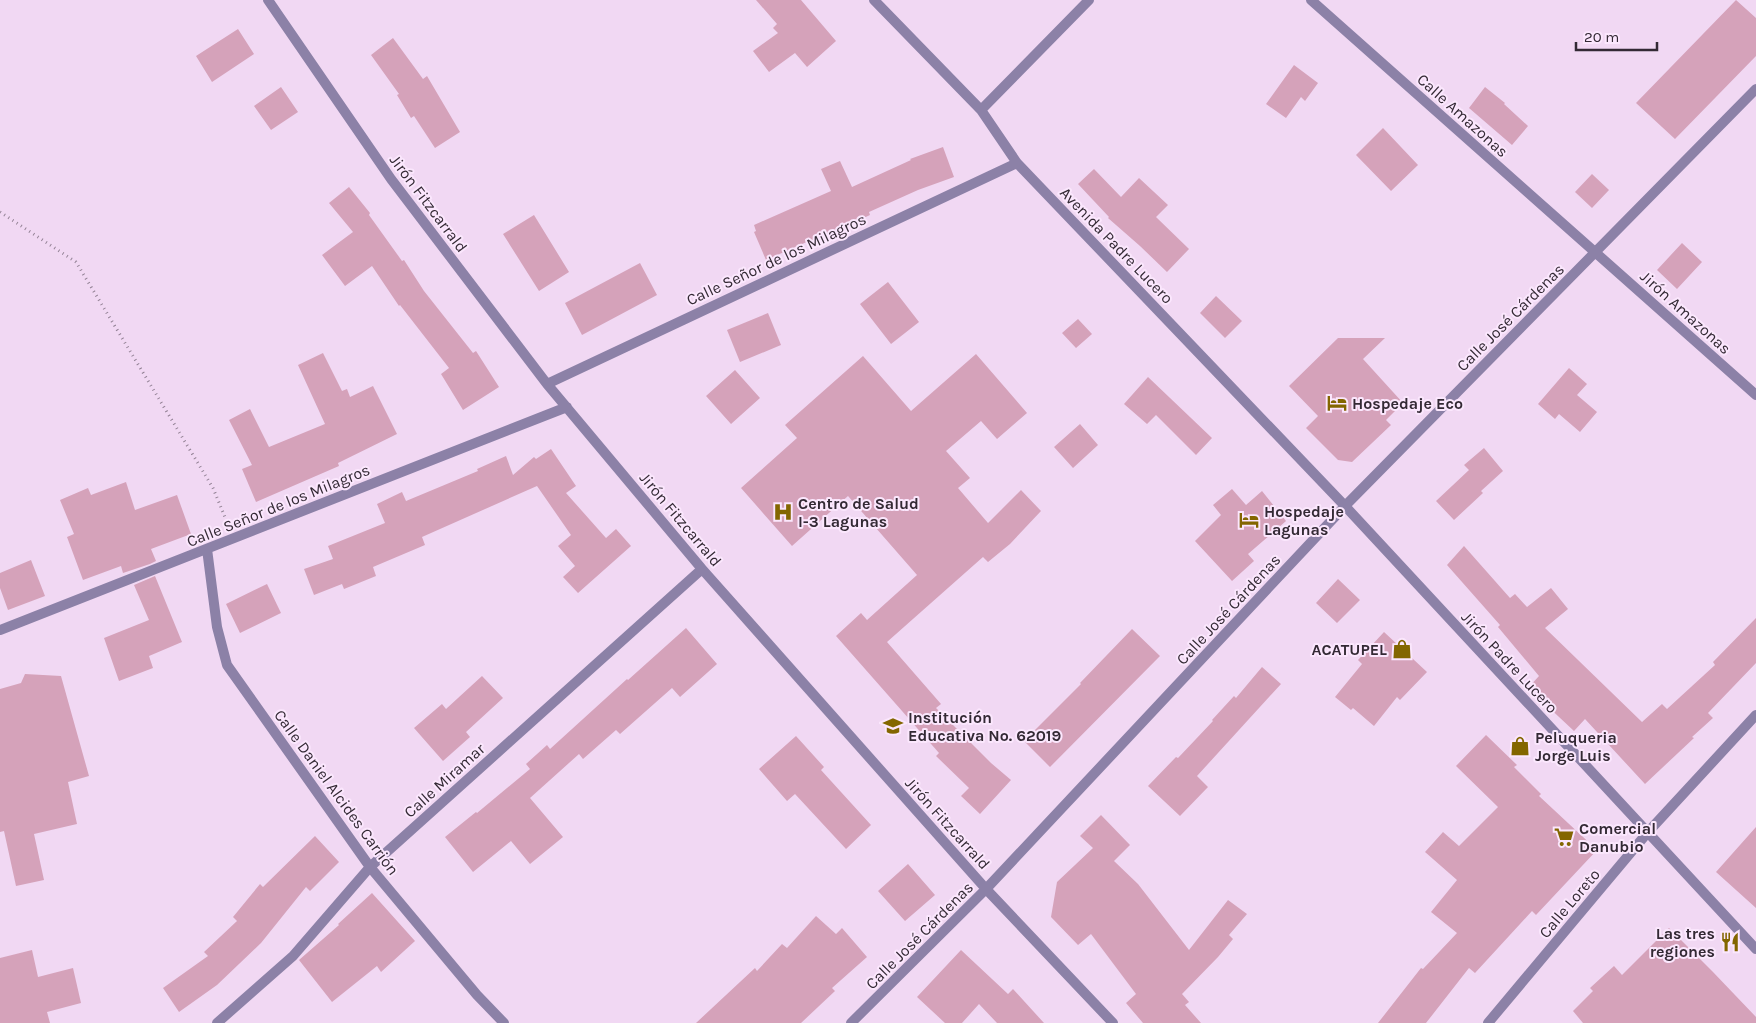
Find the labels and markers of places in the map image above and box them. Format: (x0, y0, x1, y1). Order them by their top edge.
hotel icon: Hospedaje Eco (1326, 392, 1348, 414)
place label: Hospedaje Eco (1352, 394, 1463, 413)
place label: Centro de Salud I-3 Lagunas (798, 494, 919, 531)
hospital icon: Centro de Salud I-3 Lagunas (772, 501, 794, 523)
place label: Hospedaje Lagunas (1264, 502, 1344, 539)
hotel icon: Hospedaje Lagunas (1238, 509, 1260, 531)
shop icon: ACATUPEL (1391, 638, 1413, 660)
place label: ACATUPEL (1311, 640, 1387, 659)
place label: Institución Educativa No. 62019 (908, 708, 1062, 745)
school or university icon: Institución Educativa No. 62019 (882, 715, 904, 737)
place label: Peluqueria Jorge Luis (1535, 728, 1617, 765)
shop icon: Peluqueria Jorge Luis (1509, 735, 1531, 757)
place label: Comercial Danubio (1579, 819, 1656, 856)
supermarket icon: Comercial Danubio (1553, 826, 1575, 848)
place label: Las tres regiones (1650, 924, 1715, 961)
restaurant icon: Las tres regiones (1719, 931, 1741, 953)

